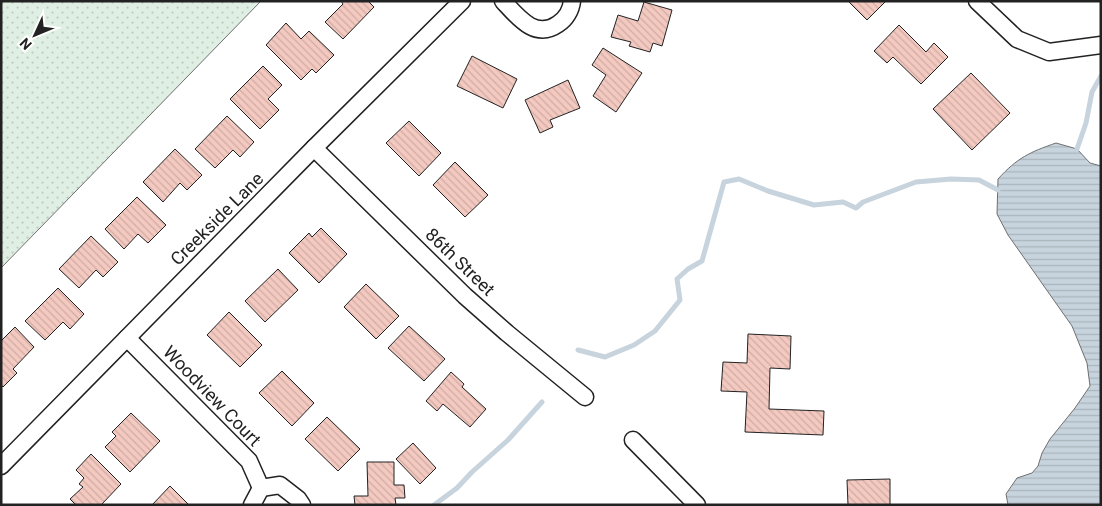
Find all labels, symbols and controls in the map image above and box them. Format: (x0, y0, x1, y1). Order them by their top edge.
north arrow (10, 10, 60, 60)
text: N (16, 35, 35, 53)
street label: Creekside Lane (166, 168, 267, 269)
street label: 86th Street (421, 224, 499, 300)
street label: Woodview Court (159, 341, 266, 450)

